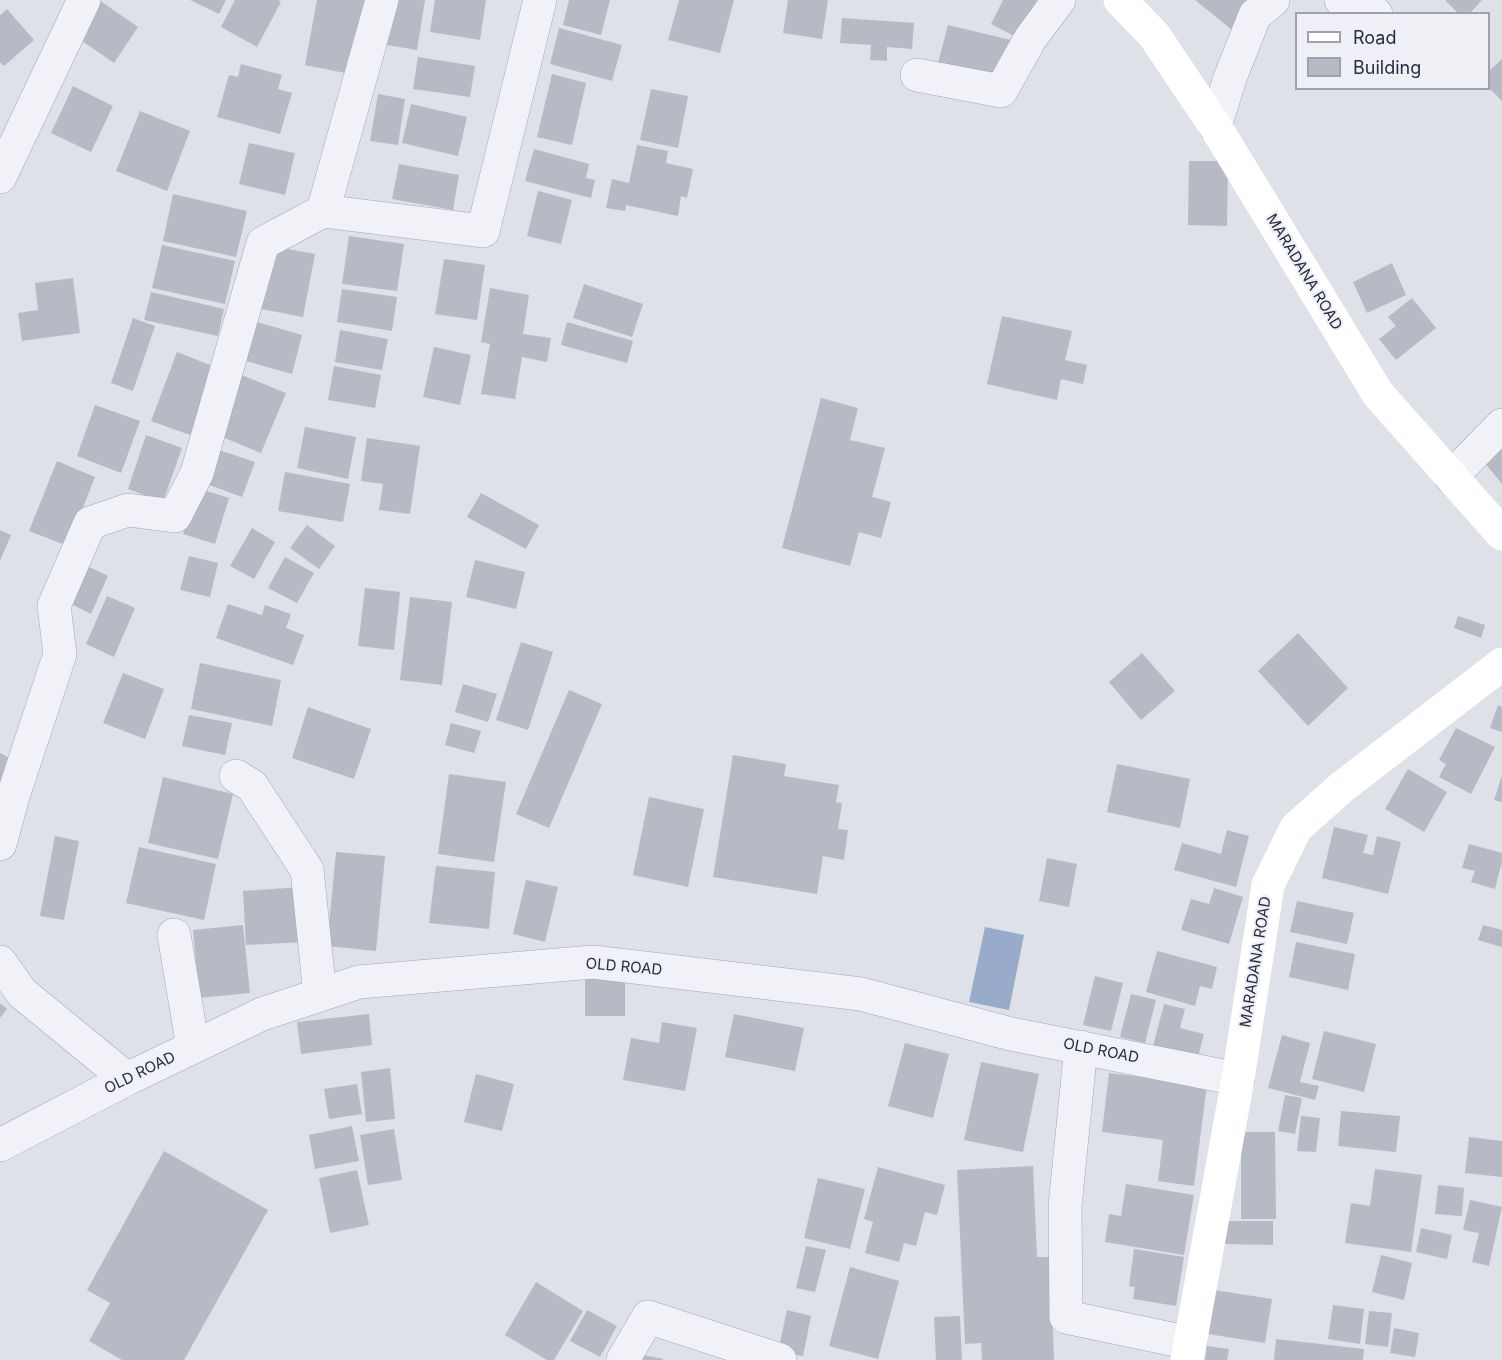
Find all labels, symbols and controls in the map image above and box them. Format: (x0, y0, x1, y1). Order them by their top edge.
legend (1295, 12, 1490, 90)
text: Road (1353, 27, 1396, 48)
text: Building (1353, 57, 1421, 78)
street label: MARADANA ROAD (1262, 211, 1346, 333)
street label: MARADANA ROAD (1237, 895, 1275, 1029)
street label: OLD ROAD (585, 955, 663, 979)
street label: OLD ROAD (1062, 1035, 1140, 1067)
street label: OLD ROAD (102, 1048, 178, 1098)

